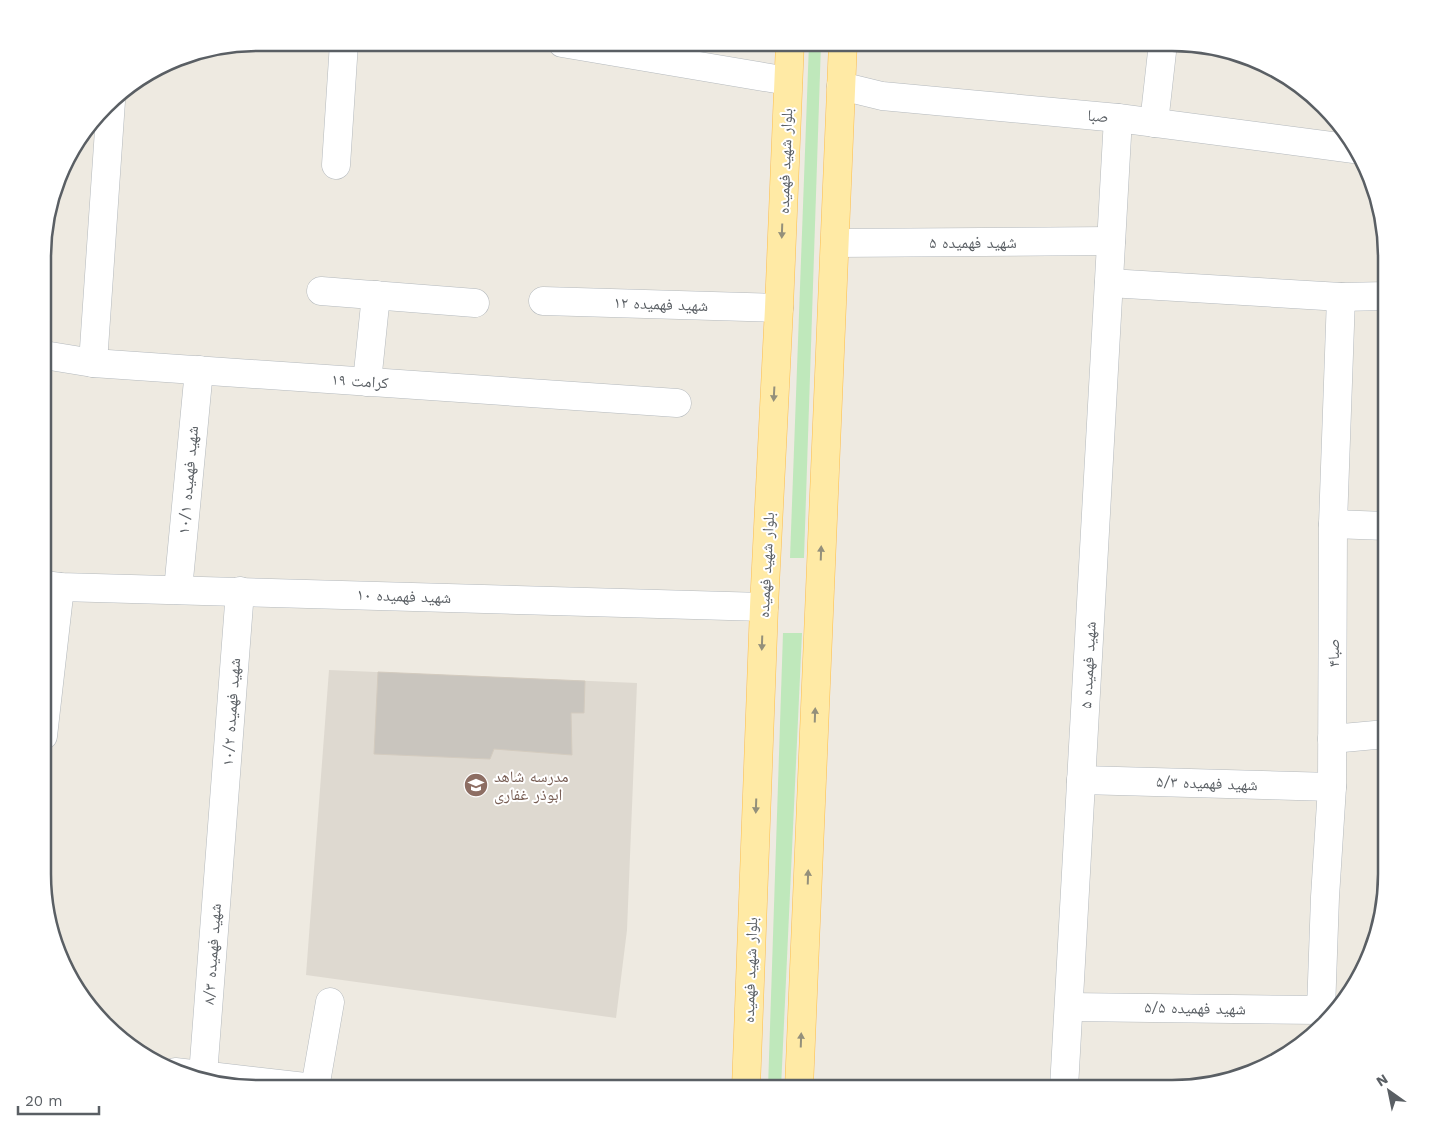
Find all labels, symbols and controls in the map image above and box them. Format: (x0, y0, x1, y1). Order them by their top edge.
street label: صبا (1087, 106, 1109, 126)
street label: بلوار شهید فهمیده (774, 108, 796, 214)
one-way arrow (778, 224, 786, 240)
street label: شهید فهمیده ۵ (929, 233, 1017, 252)
street label: شهید فهمیده ۱۲ (613, 293, 709, 315)
street label: کرامت ۱۹ (331, 370, 390, 392)
one-way arrow (770, 386, 778, 402)
street label: شهید فهمیده ۱۰/۱ (174, 425, 202, 535)
street label: بلوار شهید فهمیده (754, 512, 778, 618)
one-way arrow (818, 544, 826, 560)
street label: شهید فهمیده ۱۰ (356, 585, 452, 607)
street label: شهید فهمیده ۵ (1076, 621, 1100, 709)
one-way arrow (758, 636, 766, 652)
street label: صبا۴ (1324, 639, 1343, 667)
street label: شهید فهمیده ۱۰/۲ (218, 657, 244, 767)
one-way arrow (811, 707, 819, 723)
place label: مدرسه شاهد ابوذر غفاری (494, 767, 569, 805)
school or university icon: مدرسه شاهد ابوذر غفاری (463, 772, 489, 798)
street label: شهید فهمیده ۵/۳ (1156, 772, 1258, 794)
one-way arrow (752, 798, 760, 814)
one-way arrow (804, 869, 812, 885)
street label: شهید فهمیده ۸/۳ (199, 903, 225, 1005)
street label: بلوار شهید فهمیده (739, 917, 761, 1023)
street label: شهید فهمیده ۵/۵ (1144, 998, 1246, 1018)
one-way arrow (798, 1031, 806, 1047)
north arrow (1364, 1066, 1414, 1116)
text: N (1373, 1071, 1391, 1090)
scale bar (18, 1084, 99, 1116)
text: 20 m (25, 1092, 63, 1110)

